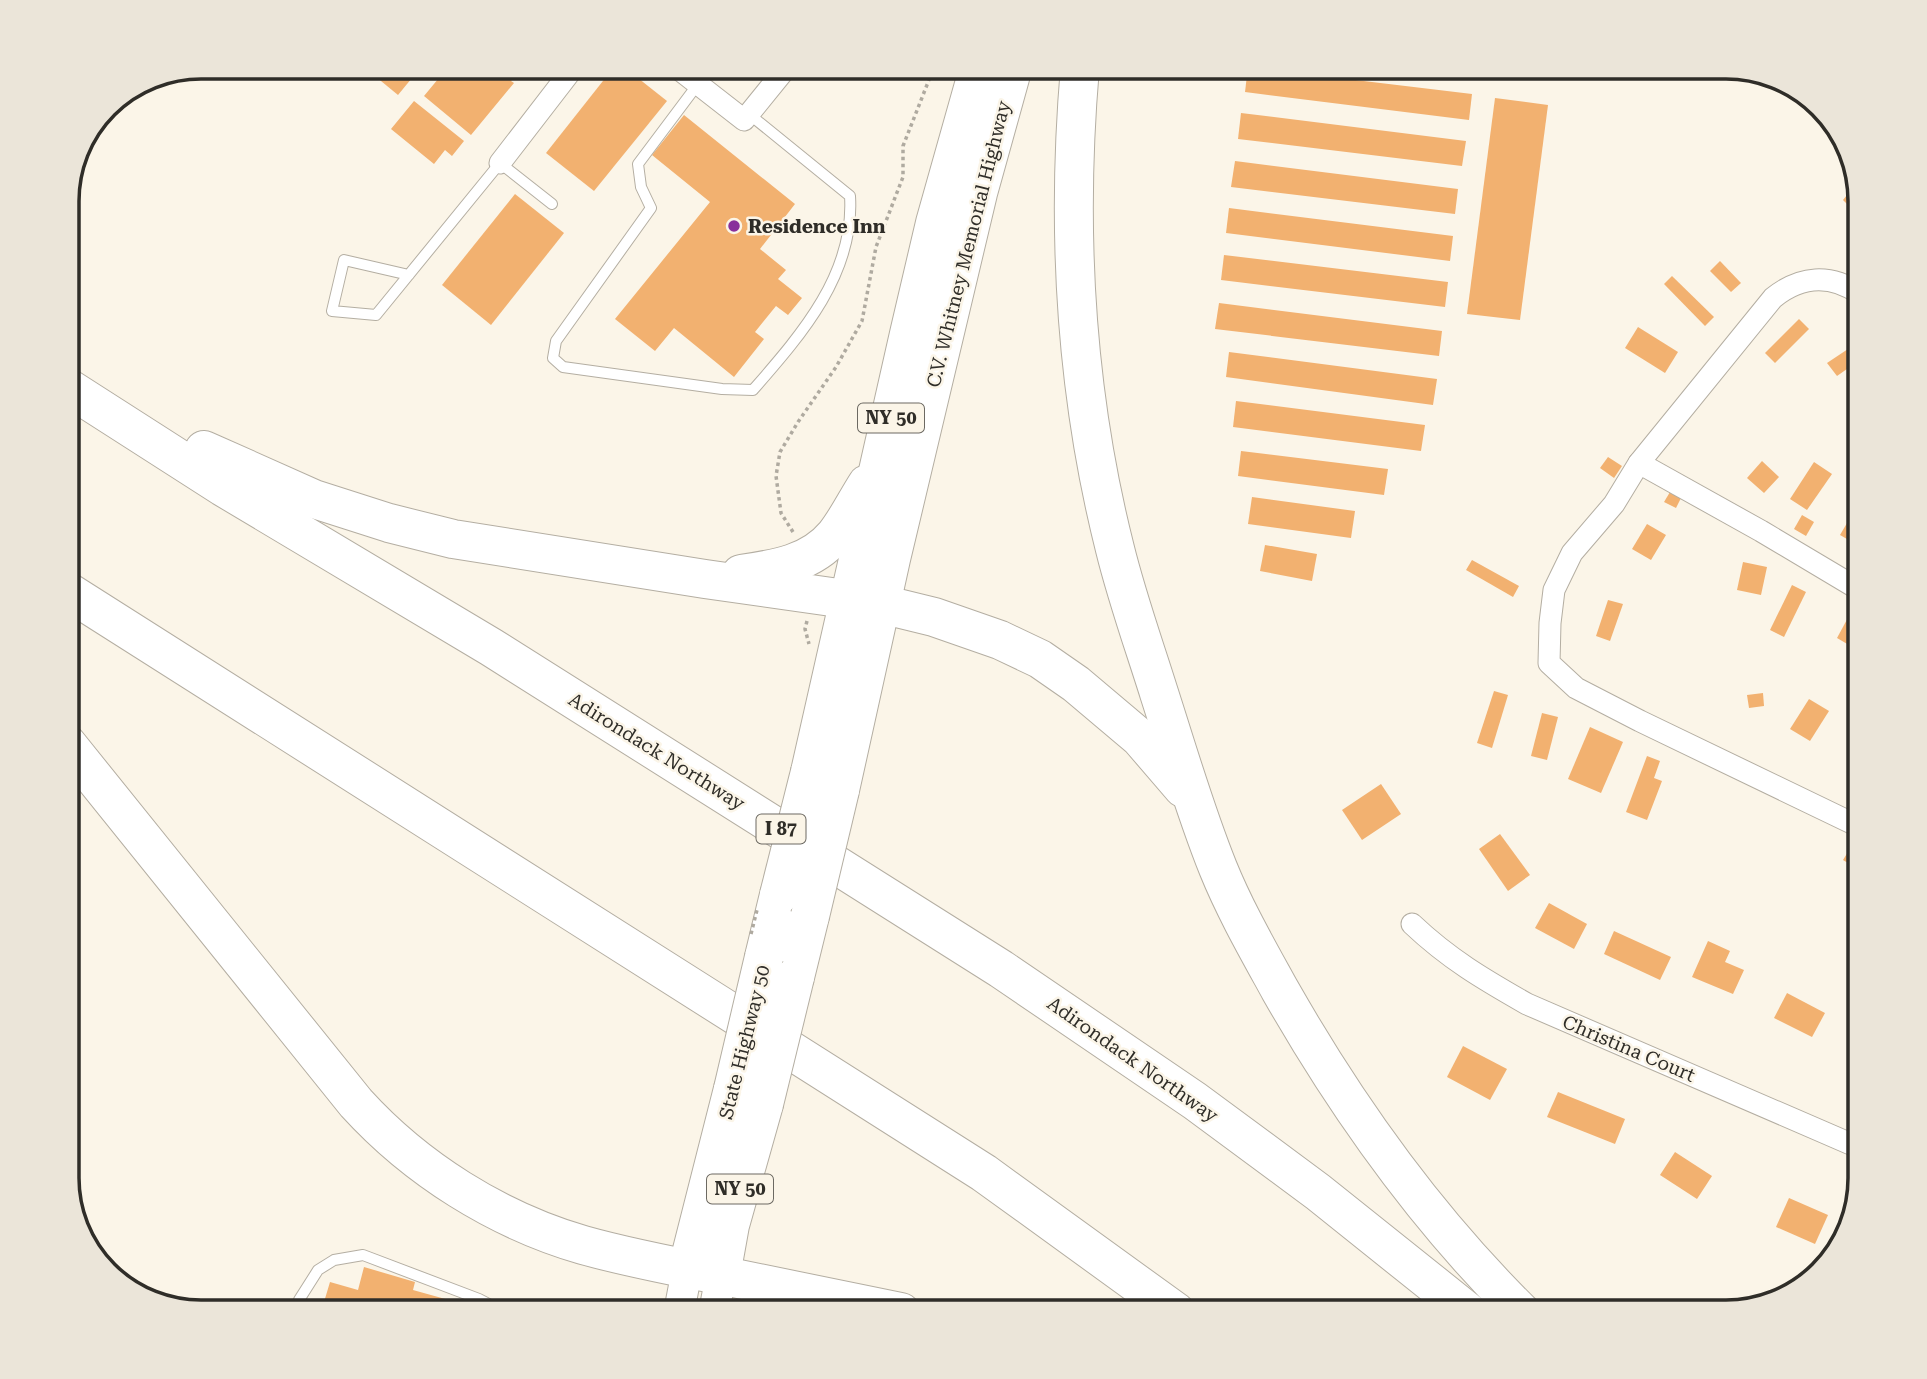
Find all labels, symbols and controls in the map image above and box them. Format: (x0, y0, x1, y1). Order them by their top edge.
street label: C.V. Whitney Memorial Highway (922, 98, 1015, 390)
place label: Residence Inn (748, 215, 886, 238)
marker: Residence Inn (726, 218, 742, 234)
road number: NY 50 (858, 404, 924, 432)
street label: Adirondack Northway (564, 688, 750, 815)
road number: I 87 (756, 814, 806, 844)
street label: State Highway 50 (714, 963, 775, 1122)
street label: Adirondack Northway (1043, 992, 1223, 1128)
street label: Christina Court (1559, 1010, 1699, 1087)
road number: NY 50 (707, 1174, 773, 1204)

